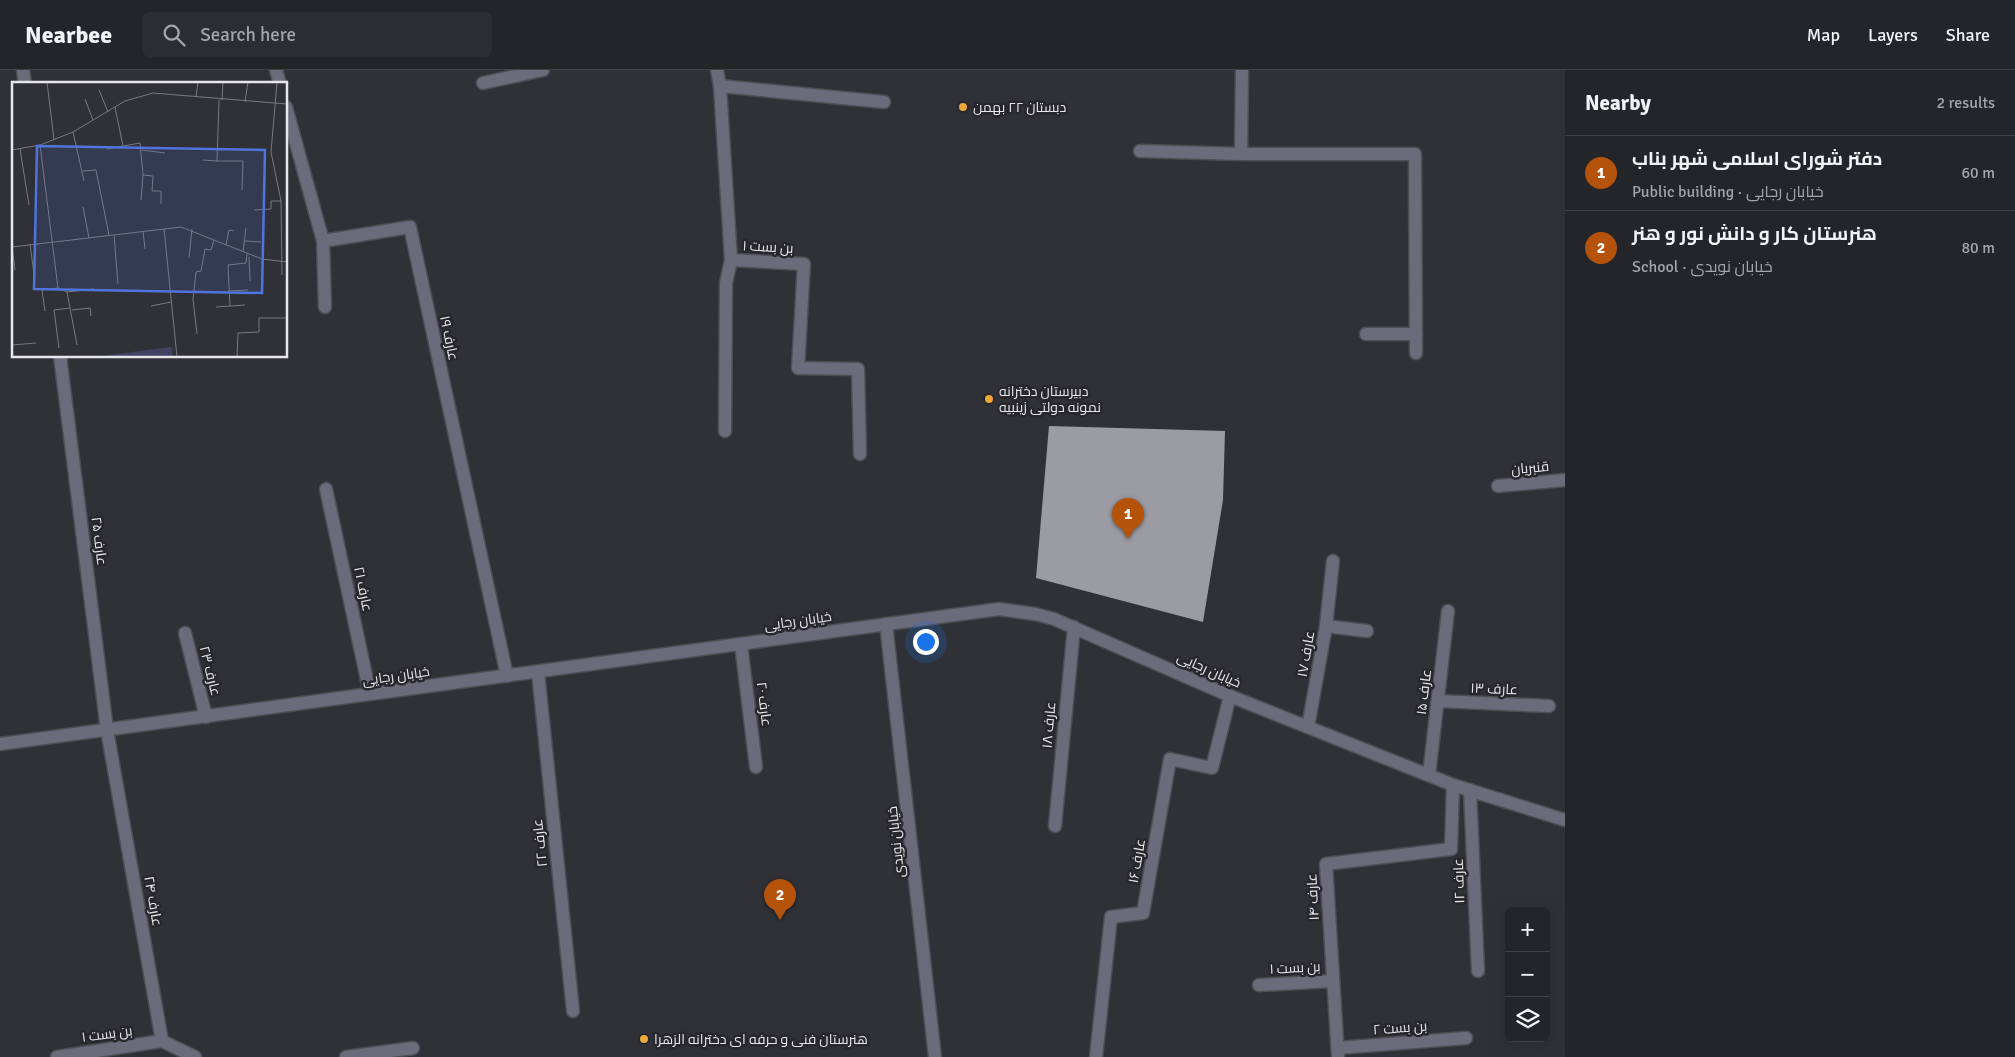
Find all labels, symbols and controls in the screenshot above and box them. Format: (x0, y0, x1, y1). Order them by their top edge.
search box (142, 12, 492, 57)
text: Nearbee (25, 20, 112, 50)
icon: search (160, 21, 188, 49)
text: Search here (200, 23, 296, 47)
text: Map (1807, 24, 1840, 46)
text: Layers (1868, 24, 1918, 46)
text: Share (1946, 24, 1990, 46)
inset map (12, 82, 288, 358)
text: Nearby (1585, 90, 1651, 116)
text: 2 results (1936, 93, 1995, 113)
place label: دبستان ۲۲ بهمن (973, 99, 1066, 116)
marker: دبستان ۲۲ بهمن (957, 101, 969, 113)
text: دفتر شورای اسلامی شهر بناب (1632, 147, 1882, 171)
text: 1 (1597, 163, 1605, 183)
text: 60 m (1961, 163, 1995, 183)
text: Public building · خیابان رجایی (1632, 182, 1824, 202)
text: هنرستان کار و دانش نور و هنر (1632, 222, 1877, 246)
street label: بن بست ۱ (742, 237, 794, 257)
text: 2 (1597, 238, 1605, 258)
text: 80 m (1961, 238, 1995, 258)
text: School · خیابان نویدی (1632, 257, 1773, 277)
street label: عارف ۱۹ (436, 314, 462, 362)
place label: دبیرستان دخترانه نمونه دولتی زینبیه (999, 383, 1101, 416)
marker: دبیرستان دخترانه نمونه دولتی زینبیه (983, 393, 995, 405)
street label: قنبریان (1510, 458, 1550, 478)
pin: 1 (1112, 498, 1144, 539)
street label: عارف ۲۵ (88, 516, 110, 566)
street label: عارف ۲۱ (350, 565, 376, 613)
street label: خیابان رجایی (763, 608, 833, 634)
your location (913, 629, 939, 655)
street label: عارف ۱۷ (1294, 630, 1318, 678)
street label: عارف ۲۳ (196, 644, 224, 698)
street label: خیابان رجایی (1174, 648, 1244, 692)
street label: خیابان رجایی (361, 663, 431, 689)
street label: عارف ۱۵ (1413, 668, 1435, 716)
street label: عارف ۱۳ (1470, 680, 1518, 698)
street label: عارف ۲۰ (753, 681, 775, 727)
street label: عارف ۱۸ (1038, 701, 1060, 749)
street label: خیابان نویدی (884, 805, 908, 879)
street label: عارف ۲۲ (529, 818, 551, 868)
street label: عارف ۱۶ (1125, 838, 1149, 884)
street label: عارف ۱۲ (1450, 858, 1468, 904)
street label: عارف ۱۴ (1303, 873, 1323, 921)
street label: عارف ۲۴ (140, 875, 166, 927)
pin: 2 (764, 879, 796, 920)
map controls (1505, 907, 1550, 1042)
button: + (1505, 907, 1550, 952)
button: − (1505, 952, 1550, 997)
street label: بن بست ۱ (1269, 958, 1321, 978)
button: layers (1505, 997, 1550, 1042)
street label: بن بست ۲ (1372, 1018, 1428, 1038)
street label: بن بست ۱ (80, 1022, 134, 1046)
place label: هنرستان فنی و حرفه ای دخترانه الزهرا (654, 1031, 868, 1048)
marker: هنرستان فنی و حرفه ای دخترانه الزهرا (638, 1033, 650, 1045)

